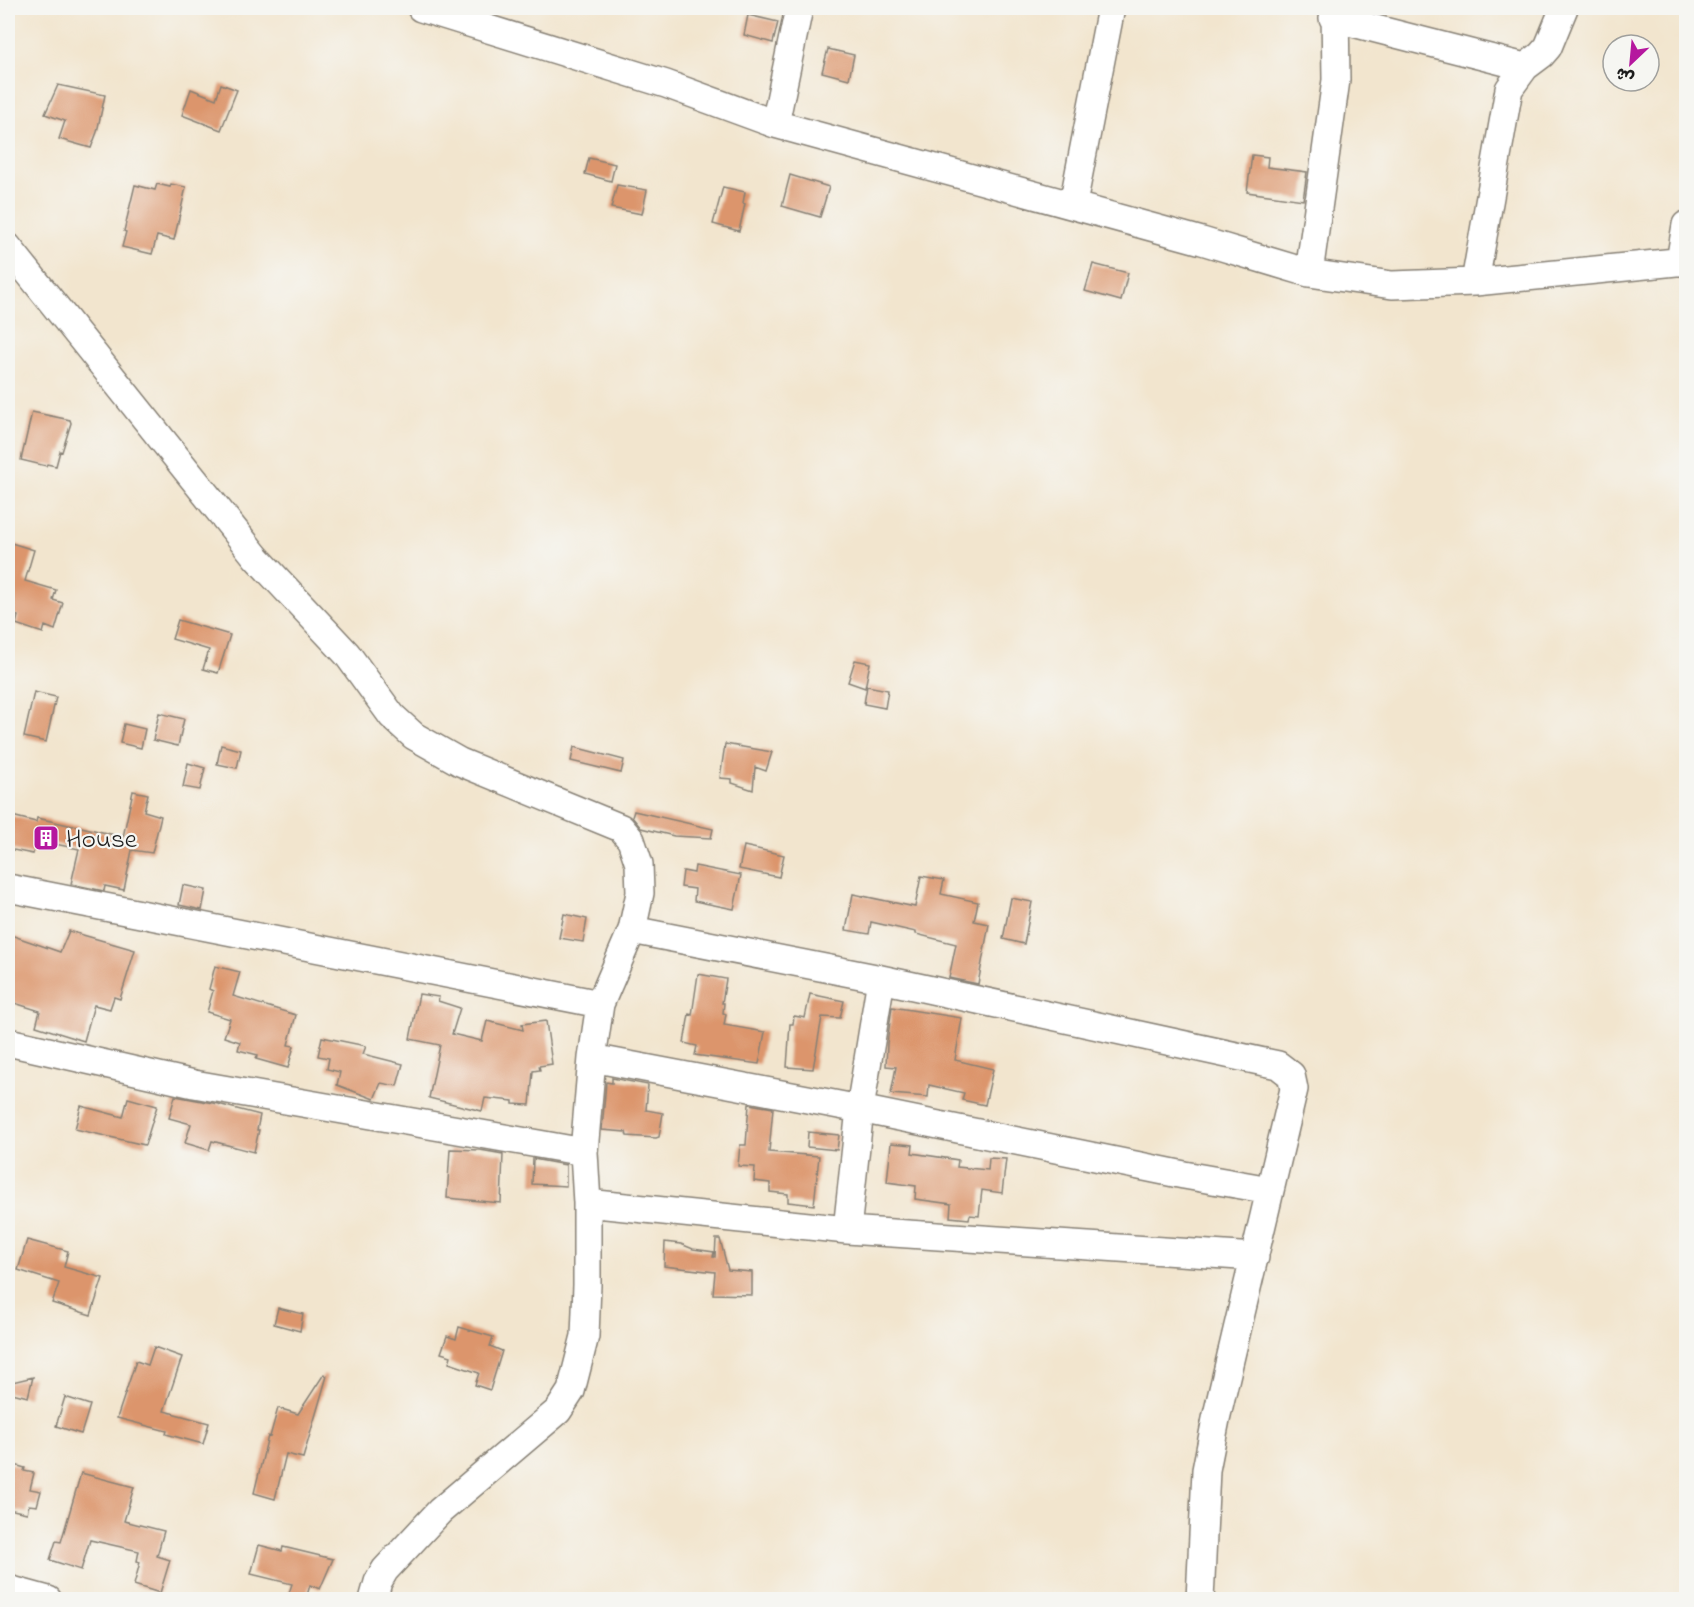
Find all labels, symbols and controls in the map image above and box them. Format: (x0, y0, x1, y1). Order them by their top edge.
north arrow (1601, 33, 1661, 93)
text: ش (1612, 60, 1638, 89)
place label: House (66, 821, 138, 860)
building icon: House (31, 823, 61, 853)

